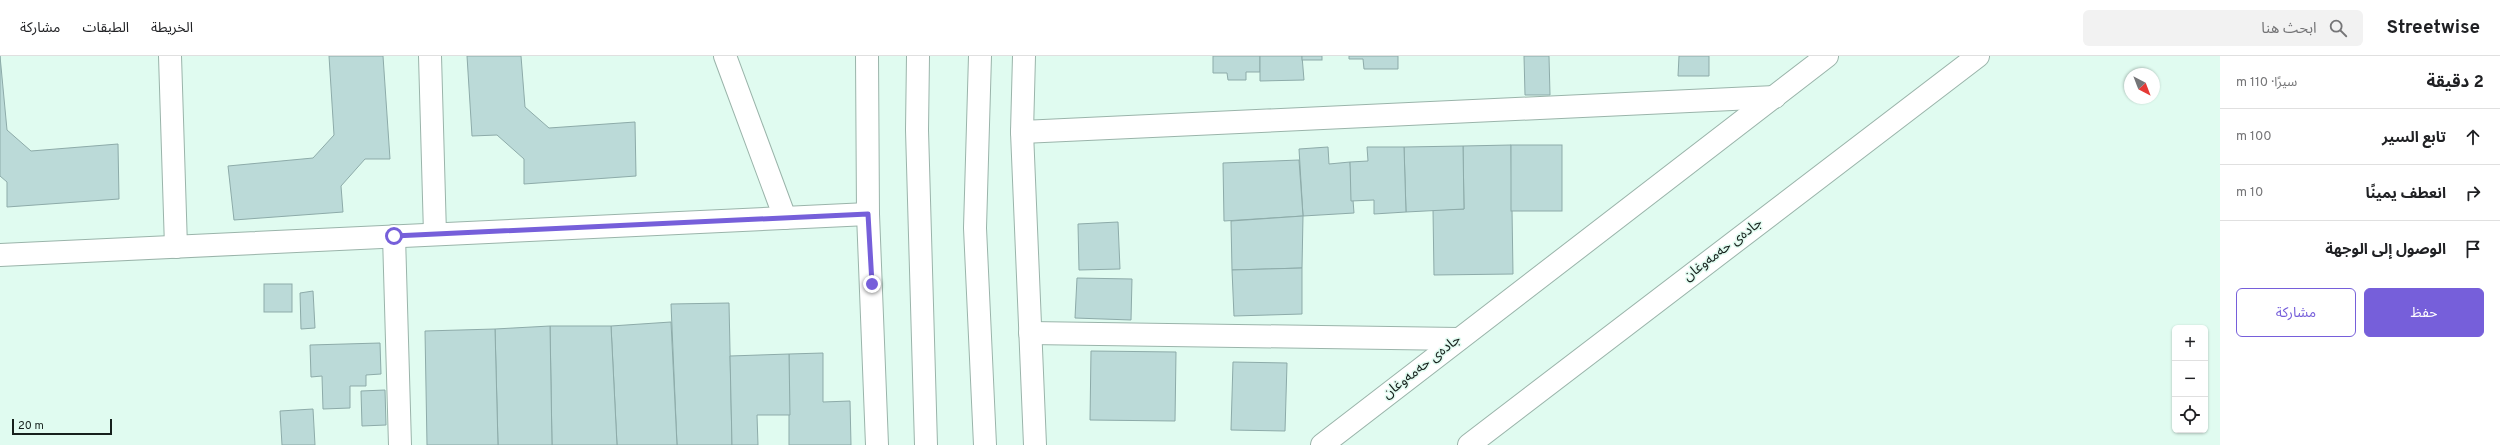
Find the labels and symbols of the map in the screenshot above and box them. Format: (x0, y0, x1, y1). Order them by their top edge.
north arrow (2124, 68, 2160, 104)
street label: جادەی حەمەوغان (1680, 215, 1766, 285)
route start (385, 227, 403, 245)
route end (863, 275, 881, 293)
street label: جادەی حەمەوغان (1379, 331, 1465, 403)
scale bar (12, 417, 112, 436)

